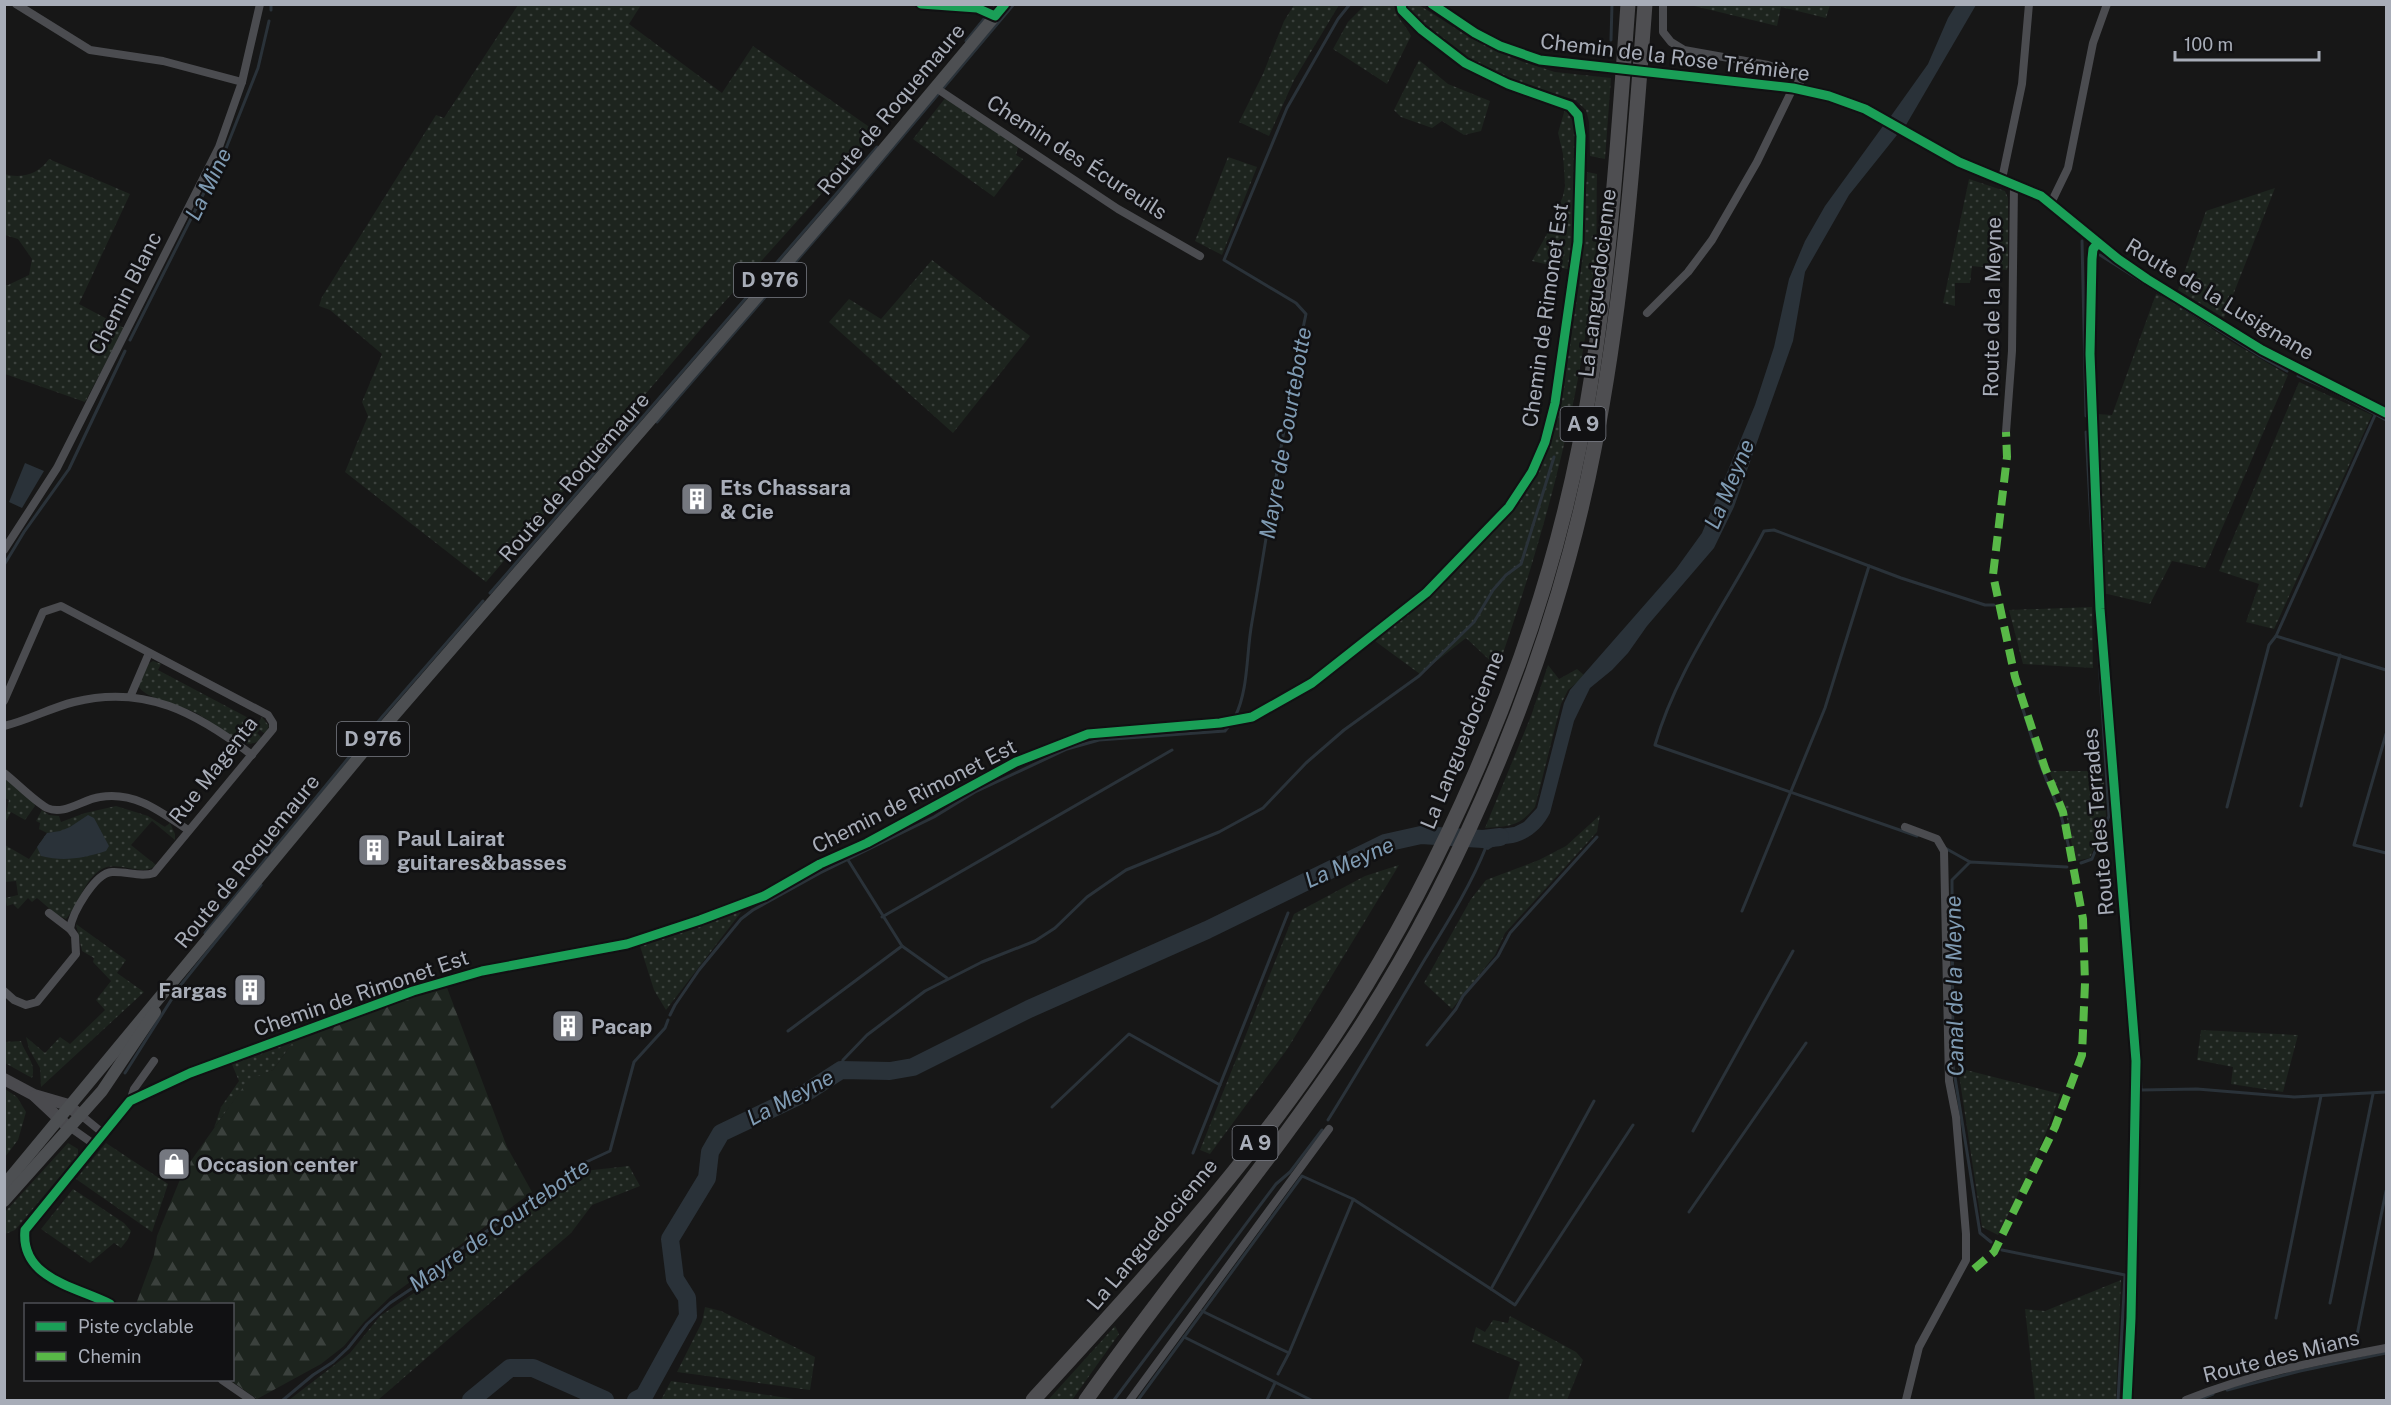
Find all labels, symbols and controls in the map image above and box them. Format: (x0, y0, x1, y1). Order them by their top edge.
street label: Route de Roquemaure (812, 18, 970, 200)
scale bar (2175, 24, 2319, 62)
street label: Chemin de la Rose Trémière (1539, 28, 1811, 86)
text: 100 m (2184, 34, 2233, 55)
street label: Chemin des Écureuils (982, 89, 1172, 225)
water label: La Mine (179, 143, 237, 225)
street label: La Languedocienne (1573, 187, 1621, 379)
street label: Chemin de Rimonet Est (1517, 201, 1573, 429)
street label: Route de la Meyne (1978, 217, 2006, 397)
street label: Chemin Blanc (83, 227, 167, 359)
street label: Route de la Lusignane (2121, 233, 2319, 365)
road number: D 976 (734, 263, 806, 297)
water label: Mayre de Courtebotte (1254, 325, 1316, 541)
street label: Route de Roquemaure (494, 387, 654, 567)
road number: A 9 (1560, 407, 1606, 441)
water label: La Meyne (1699, 435, 1760, 533)
place label: Ets Chassara & Cie (720, 475, 851, 524)
building icon: Ets Chassara & Cie (679, 481, 715, 517)
street label: La Languedocienne (1415, 647, 1509, 833)
street label: Rue Magenta (163, 711, 263, 829)
road number: D 976 (337, 722, 409, 756)
street label: Route des Terrades (2077, 727, 2119, 917)
street label: Chemin de Rimonet Est (808, 734, 1020, 858)
street label: Route de Roquemaure (169, 769, 325, 953)
place label: Paul Lairat guitares&basses (397, 826, 567, 875)
water label: La Meyne (1300, 831, 1398, 893)
building icon: Paul Lairat guitares&basses (356, 832, 392, 868)
water label: Canal de la Meyne (1939, 895, 1969, 1077)
street label: Chemin de Rimonet Est (250, 944, 472, 1042)
building icon: Fargas (232, 972, 268, 1008)
place label: Fargas (158, 978, 227, 1003)
building icon: Pacap (550, 1008, 586, 1044)
place label: Pacap (591, 1014, 652, 1039)
water label: La Meyne (742, 1063, 838, 1131)
road number: A 9 (1232, 1126, 1278, 1160)
shop icon: Occasion center (156, 1146, 192, 1182)
place label: Occasion center (197, 1152, 358, 1177)
water label: Mayre de Courtebotte (404, 1153, 594, 1297)
street label: La Languedocienne (1081, 1153, 1223, 1315)
legend (24, 1303, 234, 1381)
text: Piste cyclable (78, 1316, 194, 1337)
street label: Route des Mians (2200, 1324, 2362, 1388)
text: Chemin (78, 1346, 142, 1367)

